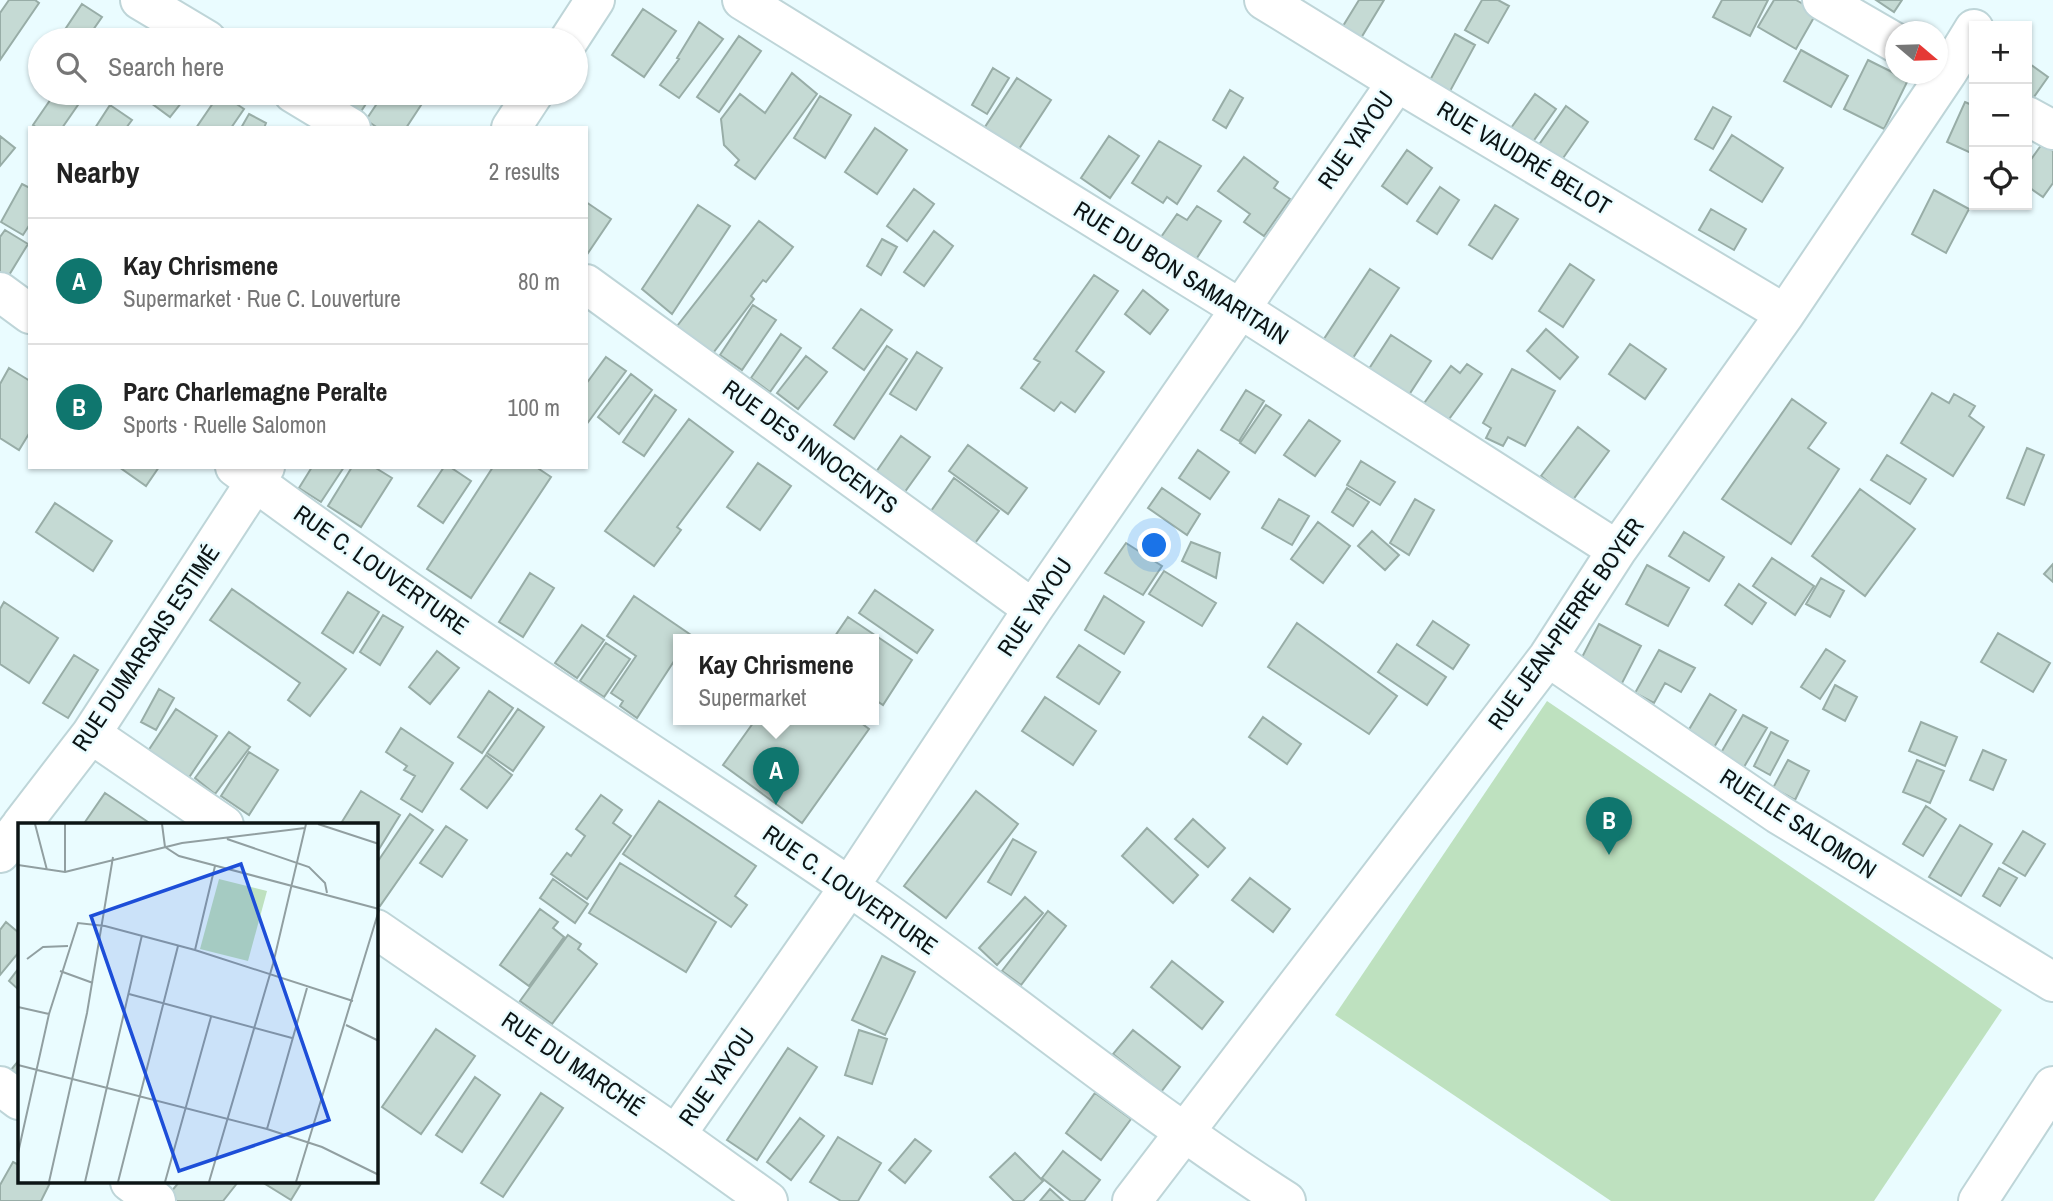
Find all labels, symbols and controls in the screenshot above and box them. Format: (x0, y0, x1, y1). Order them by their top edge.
north arrow (1885, 21, 1948, 84)
map controls (1969, 21, 2032, 210)
button: + (1969, 21, 2032, 84)
search box (28, 28, 588, 105)
icon: search (52, 48, 90, 86)
text: Search here (108, 49, 224, 84)
street label: RUE YAYOU (1310, 84, 1401, 195)
button: − (1969, 84, 2032, 147)
street label: RUE VAUDRÉ BELOT (1432, 93, 1617, 222)
button: locate (1969, 147, 2032, 210)
text: Nearby (56, 152, 139, 192)
text: 2 results (489, 156, 560, 187)
street label: RUE DU BON SAMARITAIN (1068, 193, 1295, 351)
text: Kay Chrismene (123, 248, 278, 283)
text: A (72, 266, 86, 297)
text: 80 m (518, 266, 560, 297)
text: Supermarket · Rue C. Louverture (123, 283, 401, 314)
street label: RUE DES INNOCENTS (717, 372, 904, 521)
text: Parc Charlemagne Peralte (123, 374, 387, 409)
text: B (72, 392, 86, 423)
text: 100 m (508, 392, 560, 423)
text: Sports · Ruelle Salomon (123, 409, 326, 440)
street label: RUE C. LOUVERTURE (288, 497, 475, 641)
street label: RUE JEAN-PIERRE BOYER (1480, 511, 1650, 736)
your location (1137, 528, 1171, 562)
street label: RUE DUMARSAIS ESTIMÉ (64, 538, 226, 757)
street label: RUE YAYOU (989, 551, 1079, 662)
popup (673, 634, 879, 725)
text: Kay Chrismene (698, 647, 854, 682)
text: Supermarket (698, 682, 806, 713)
pin: A (753, 747, 799, 805)
street label: RUELLE SALOMON (1714, 761, 1883, 886)
pin: B (1586, 797, 1632, 855)
street label: RUE C. LOUVERTURE (757, 817, 944, 961)
inset map (18, 823, 378, 1184)
street label: RUE DU MARCHÉ (496, 1003, 651, 1123)
street label: RUE YAYOU (671, 1021, 762, 1132)

